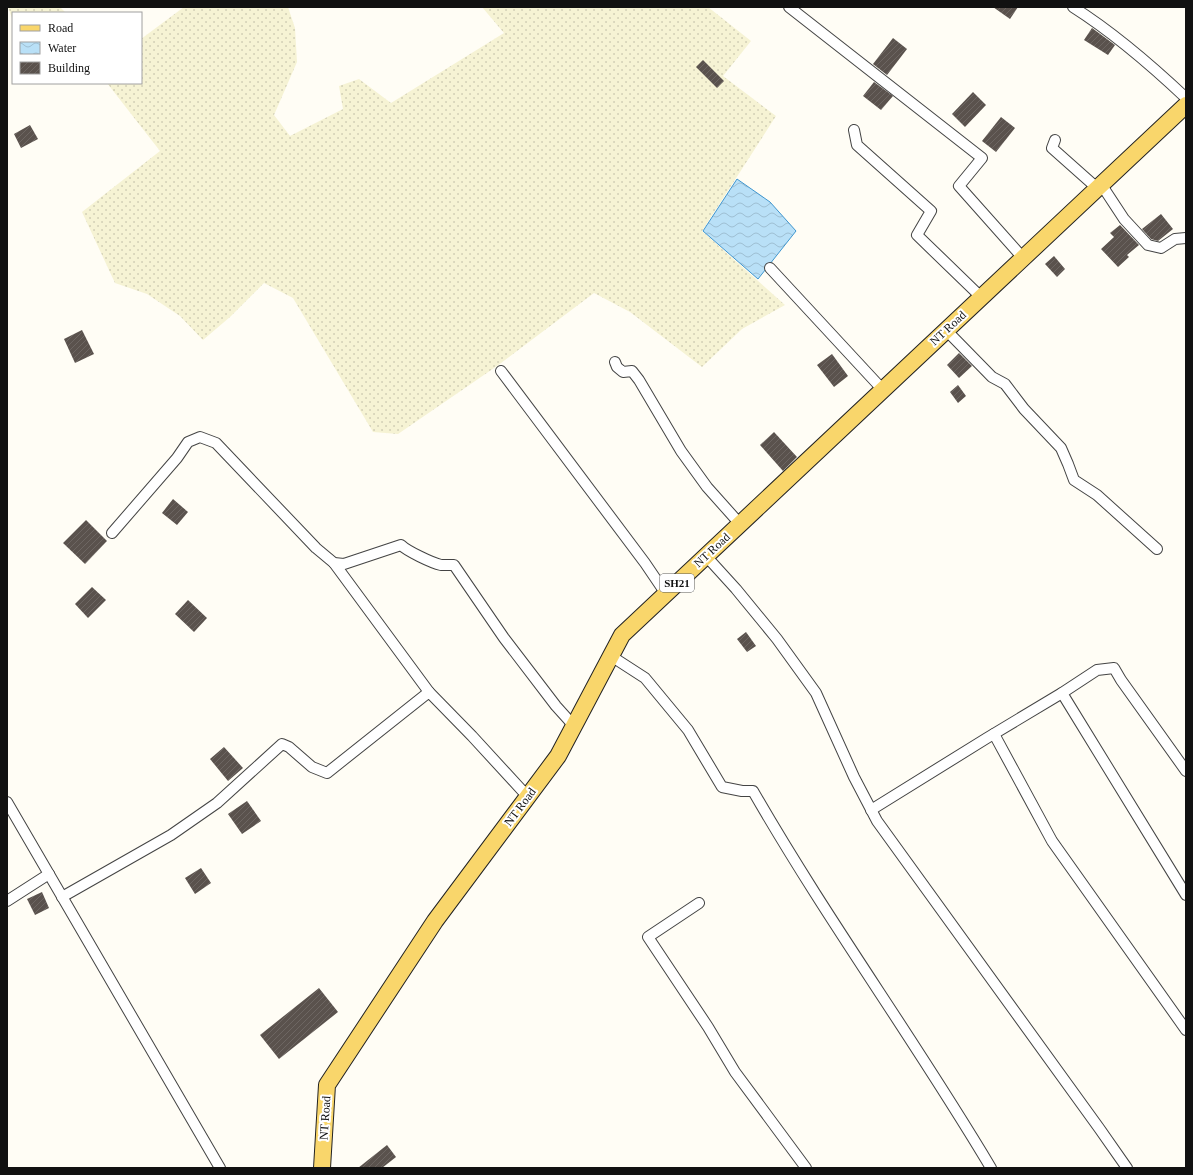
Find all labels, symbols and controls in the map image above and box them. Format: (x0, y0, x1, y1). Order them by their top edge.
legend (12, 12, 142, 84)
text: Road (48, 21, 73, 35)
text: Water (48, 41, 76, 55)
text: Building (48, 61, 90, 75)
street label: NT Road (927, 308, 969, 348)
street label: NT Road (691, 530, 733, 570)
road number: SH21 (660, 574, 694, 592)
street label: NT Road (501, 785, 539, 829)
street label: NT Road (316, 1096, 334, 1140)

